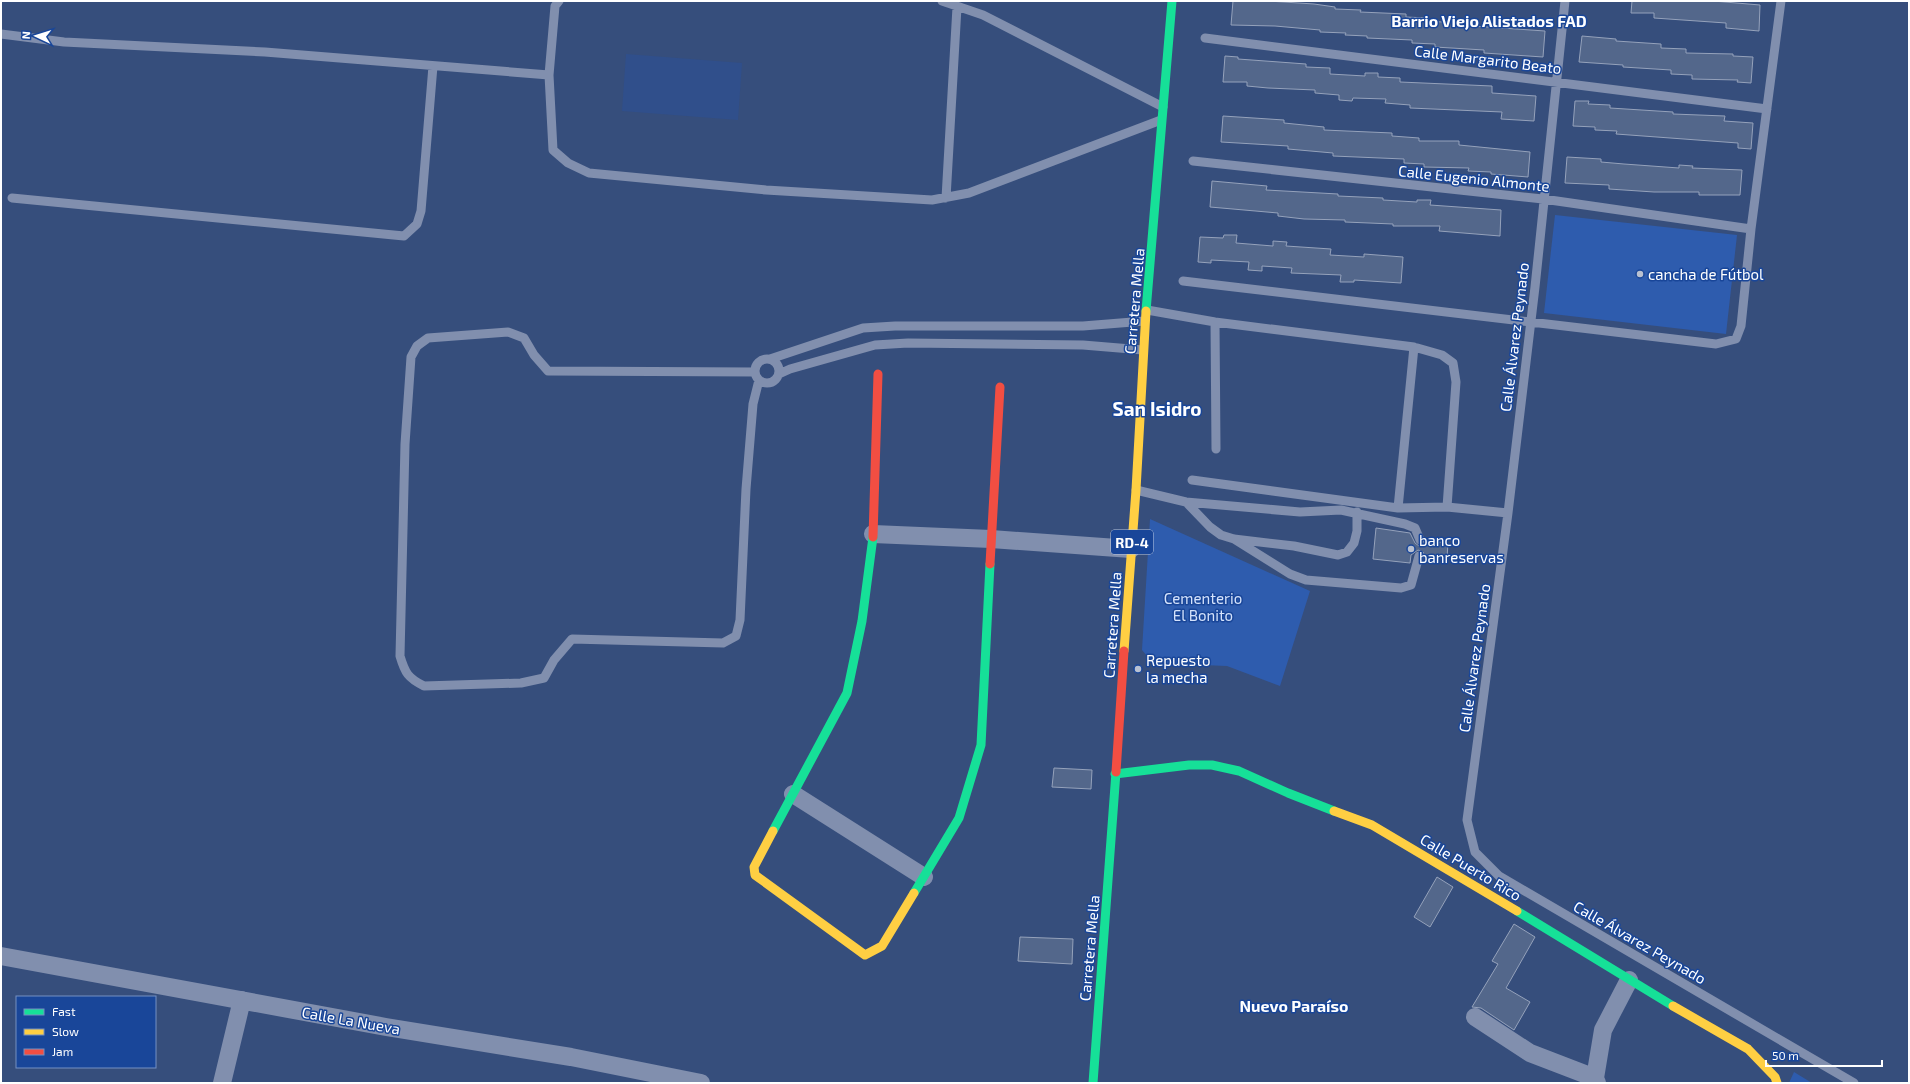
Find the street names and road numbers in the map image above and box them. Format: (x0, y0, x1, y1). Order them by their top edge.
street label: Calle Margarito Beato (1413, 41, 1563, 77)
street label: Calle Eugenio Almonte (1397, 161, 1551, 195)
street label: Carretera Mella (1120, 247, 1148, 355)
street label: Calle Álvarez Peynado (1496, 261, 1532, 413)
road number: RD-4 (1111, 530, 1153, 554)
street label: Carretera Mella (1099, 571, 1125, 679)
street label: Calle Álvarez Peynado (1455, 583, 1493, 733)
street label: Calle Puerto Rico (1417, 830, 1525, 904)
street label: Carretera Mella (1075, 894, 1103, 1002)
street label: Calle Álvarez Peynado (1571, 897, 1709, 987)
street label: Calle La Nueva (300, 1002, 402, 1038)

